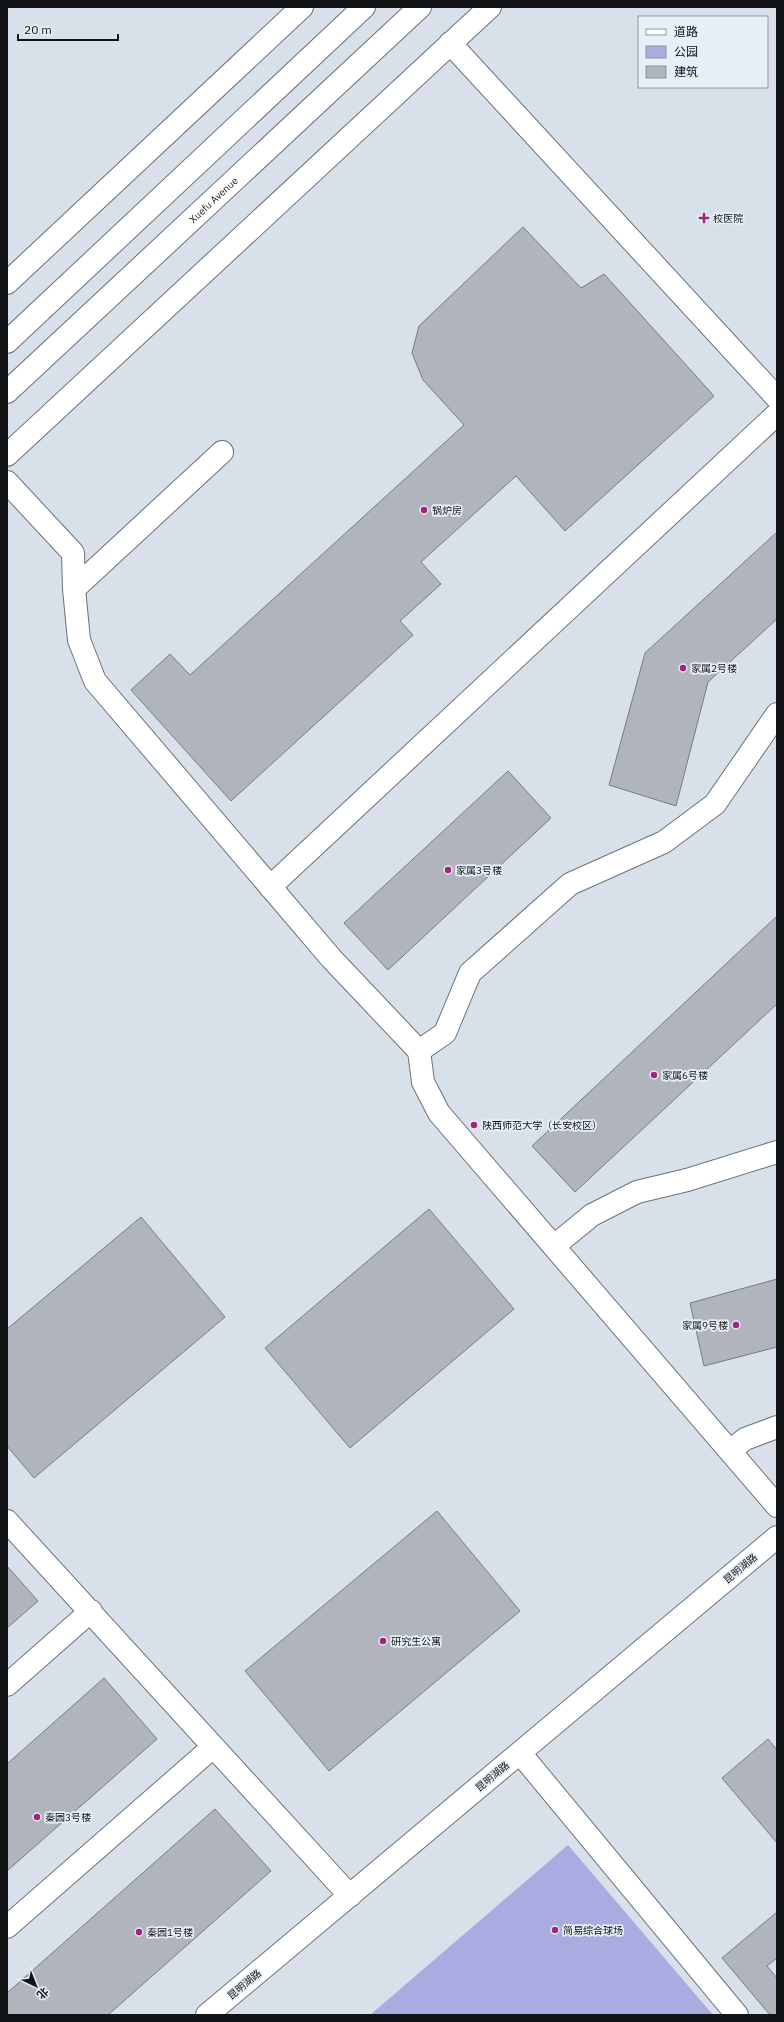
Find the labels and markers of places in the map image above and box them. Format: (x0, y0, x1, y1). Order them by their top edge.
marker: 校医院 (698, 212, 710, 224)
place label: 校医院 (713, 212, 743, 225)
place label: 锅炉房 (432, 504, 462, 517)
marker: 锅炉房 (419, 505, 429, 515)
place label: 家属2号楼 (691, 662, 737, 675)
marker: 家属2号楼 (678, 663, 688, 673)
place label: 家属3号楼 (456, 864, 502, 877)
marker: 家属3号楼 (443, 865, 453, 875)
place label: 家属6号楼 (662, 1069, 708, 1082)
marker: 家属6号楼 (649, 1070, 659, 1080)
place label: 陕西师范大学（长安校区） (482, 1119, 602, 1132)
marker: 陕西师范大学（长安校区） (469, 1120, 479, 1130)
place label: 家属9号楼 (682, 1319, 728, 1332)
marker: 家属9号楼 (731, 1320, 741, 1330)
place label: 研究生公寓 (391, 1635, 441, 1648)
marker: 研究生公寓 (378, 1636, 388, 1646)
place label: 秦园3号楼 (45, 1811, 91, 1824)
marker: 秦园3号楼 (32, 1812, 42, 1822)
place label: 简易综合球场 (563, 1924, 623, 1937)
marker: 简易综合球场 (550, 1925, 560, 1935)
place label: 秦园1号楼 (147, 1926, 193, 1939)
marker: 秦园1号楼 (134, 1927, 144, 1937)

